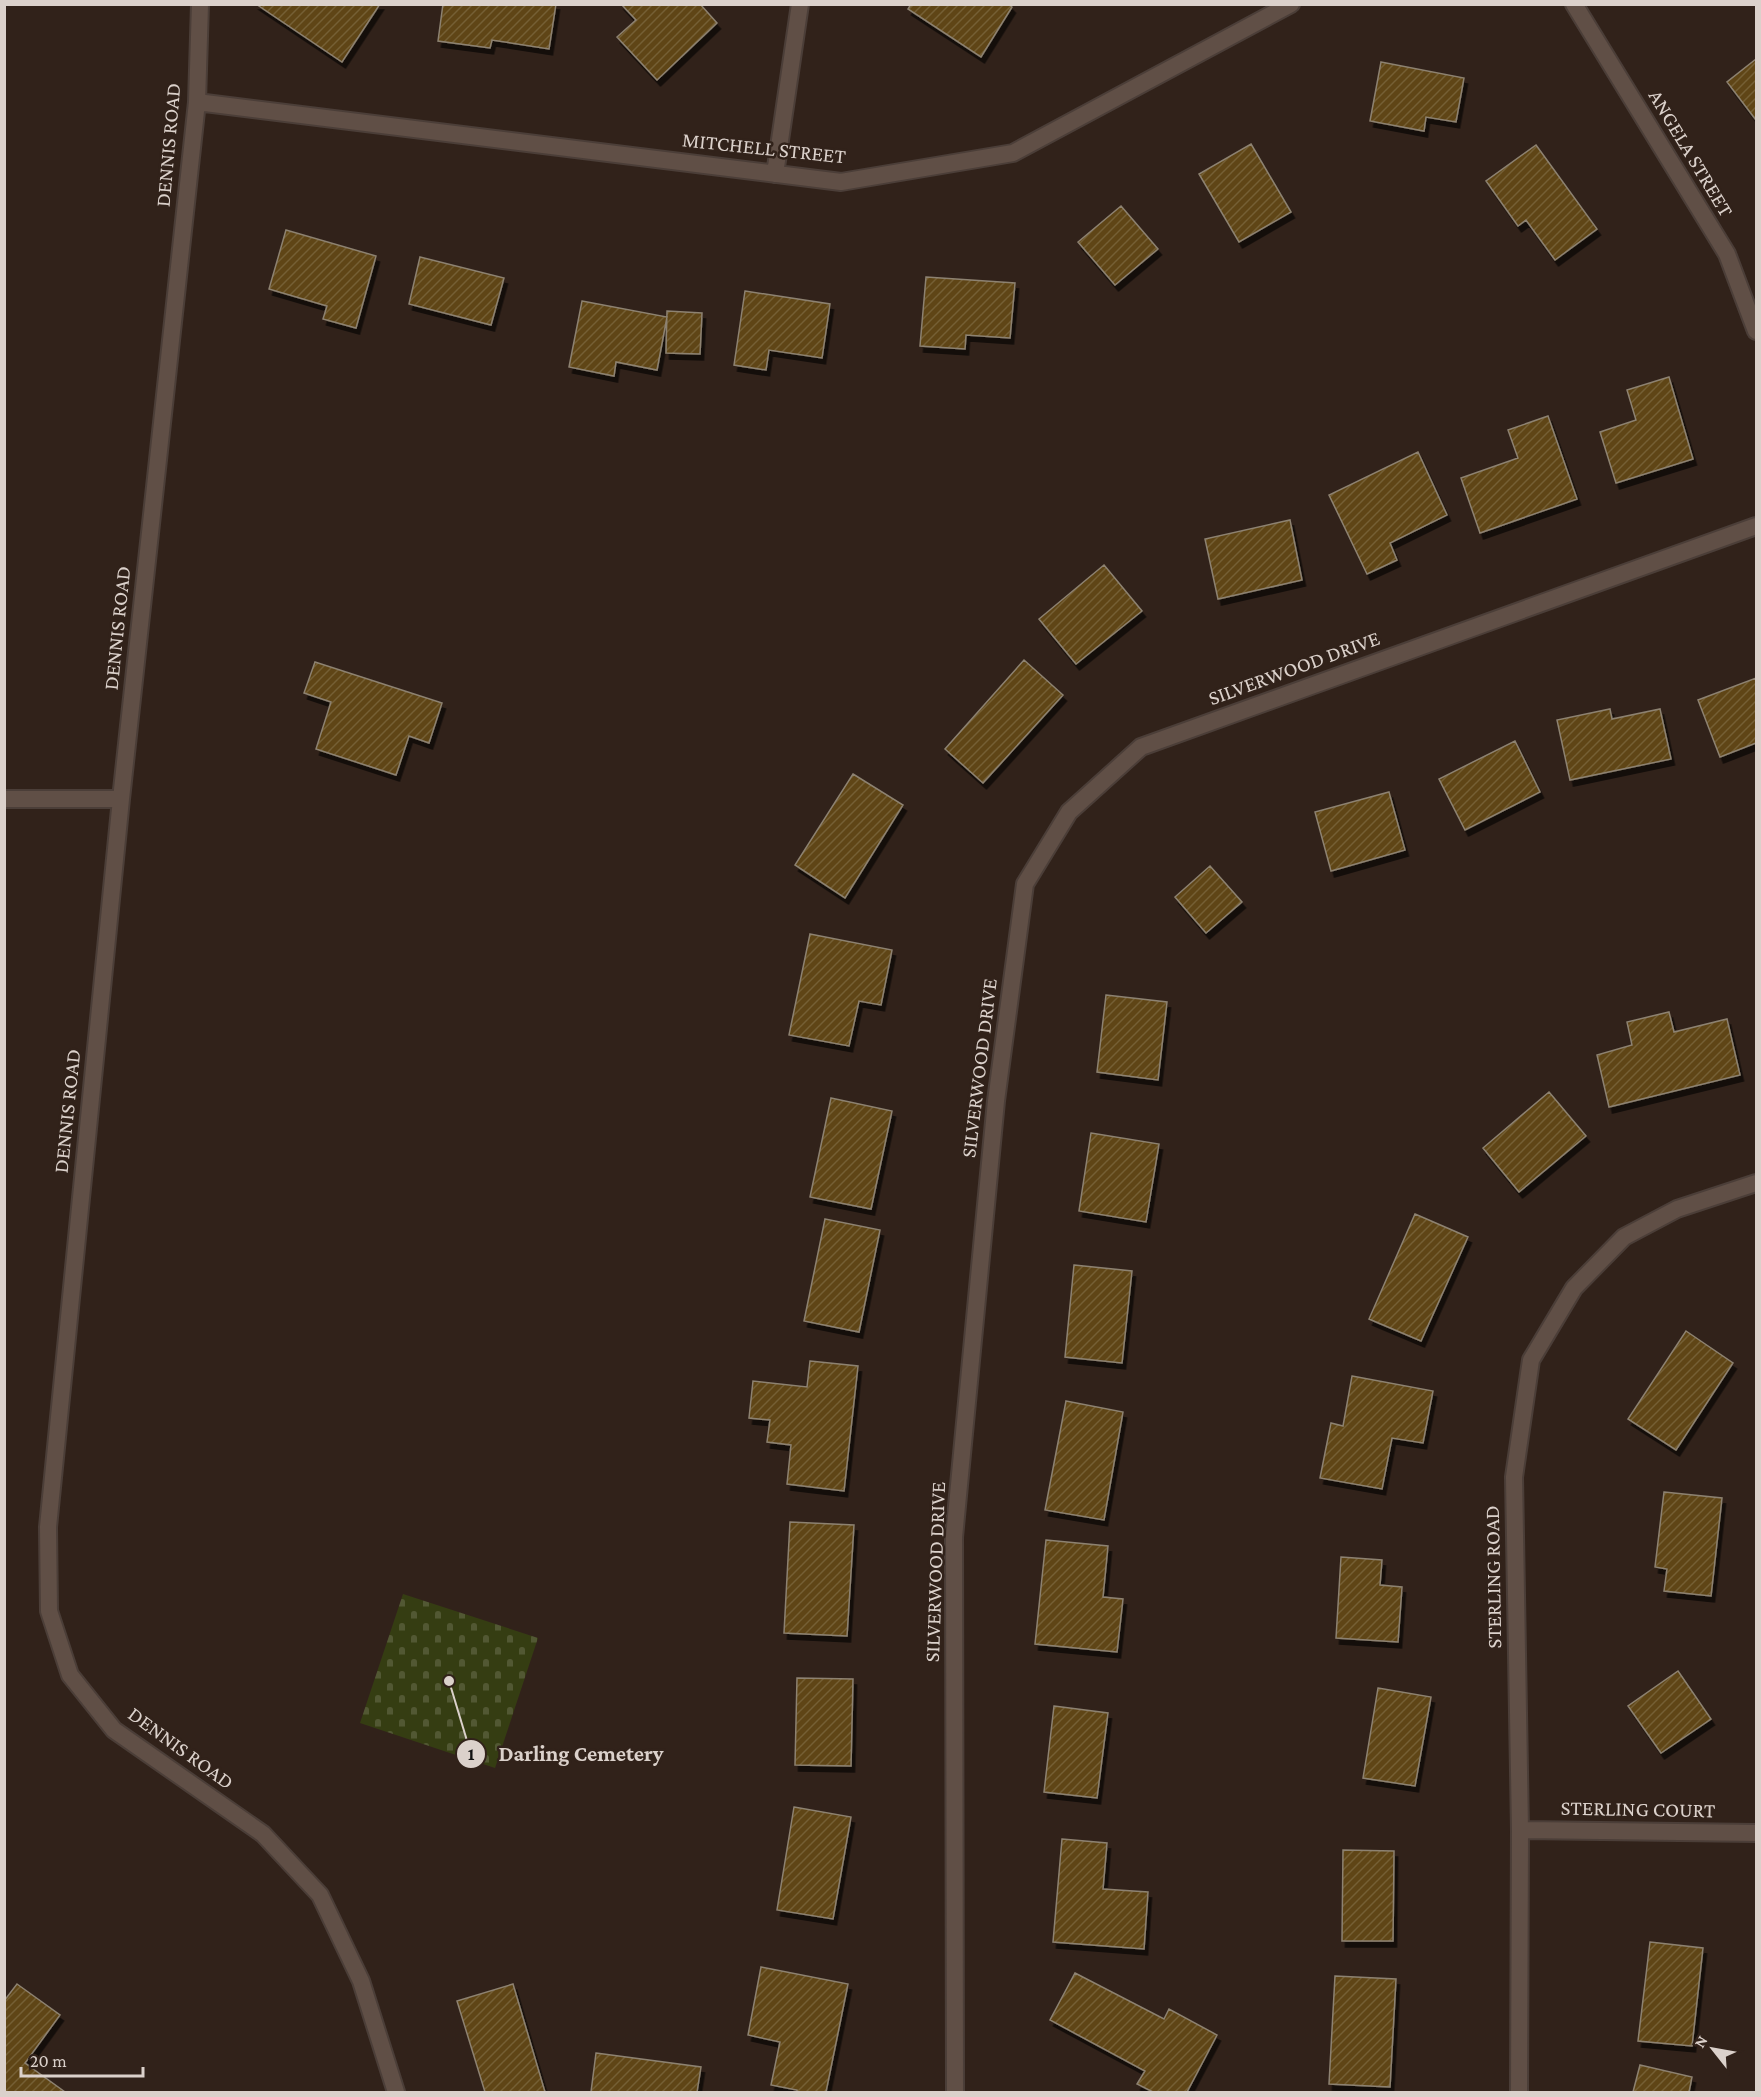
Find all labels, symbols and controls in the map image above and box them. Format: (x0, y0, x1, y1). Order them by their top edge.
street label: DENNIS ROAD (151, 82, 185, 208)
street label: ANGELA STREET (1644, 85, 1739, 221)
street label: MITCHELL STREET (681, 127, 848, 169)
street label: DENNIS ROAD (99, 565, 135, 691)
street label: SILVERWOOD DRIVE (1205, 626, 1383, 710)
street label: SILVERWOOD DRIVE (956, 977, 1002, 1159)
street label: DENNIS ROAD (49, 1048, 85, 1174)
street label: SILVERWOOD DRIVE (920, 1481, 950, 1663)
street label: STERLING ROAD (1480, 1505, 1506, 1649)
street label: DENNIS ROAD (124, 1702, 238, 1794)
callout: Darling Cemetery (456, 1734, 676, 1774)
text: Darling Cemetery (498, 1741, 664, 1766)
text: 1 (468, 1744, 475, 1764)
street label: STERLING COURT (1561, 1796, 1716, 1822)
north arrow (1683, 2019, 1743, 2079)
text: N (1690, 2032, 1711, 2051)
scale bar (21, 2040, 142, 2078)
text: 20 m (30, 2051, 67, 2071)

